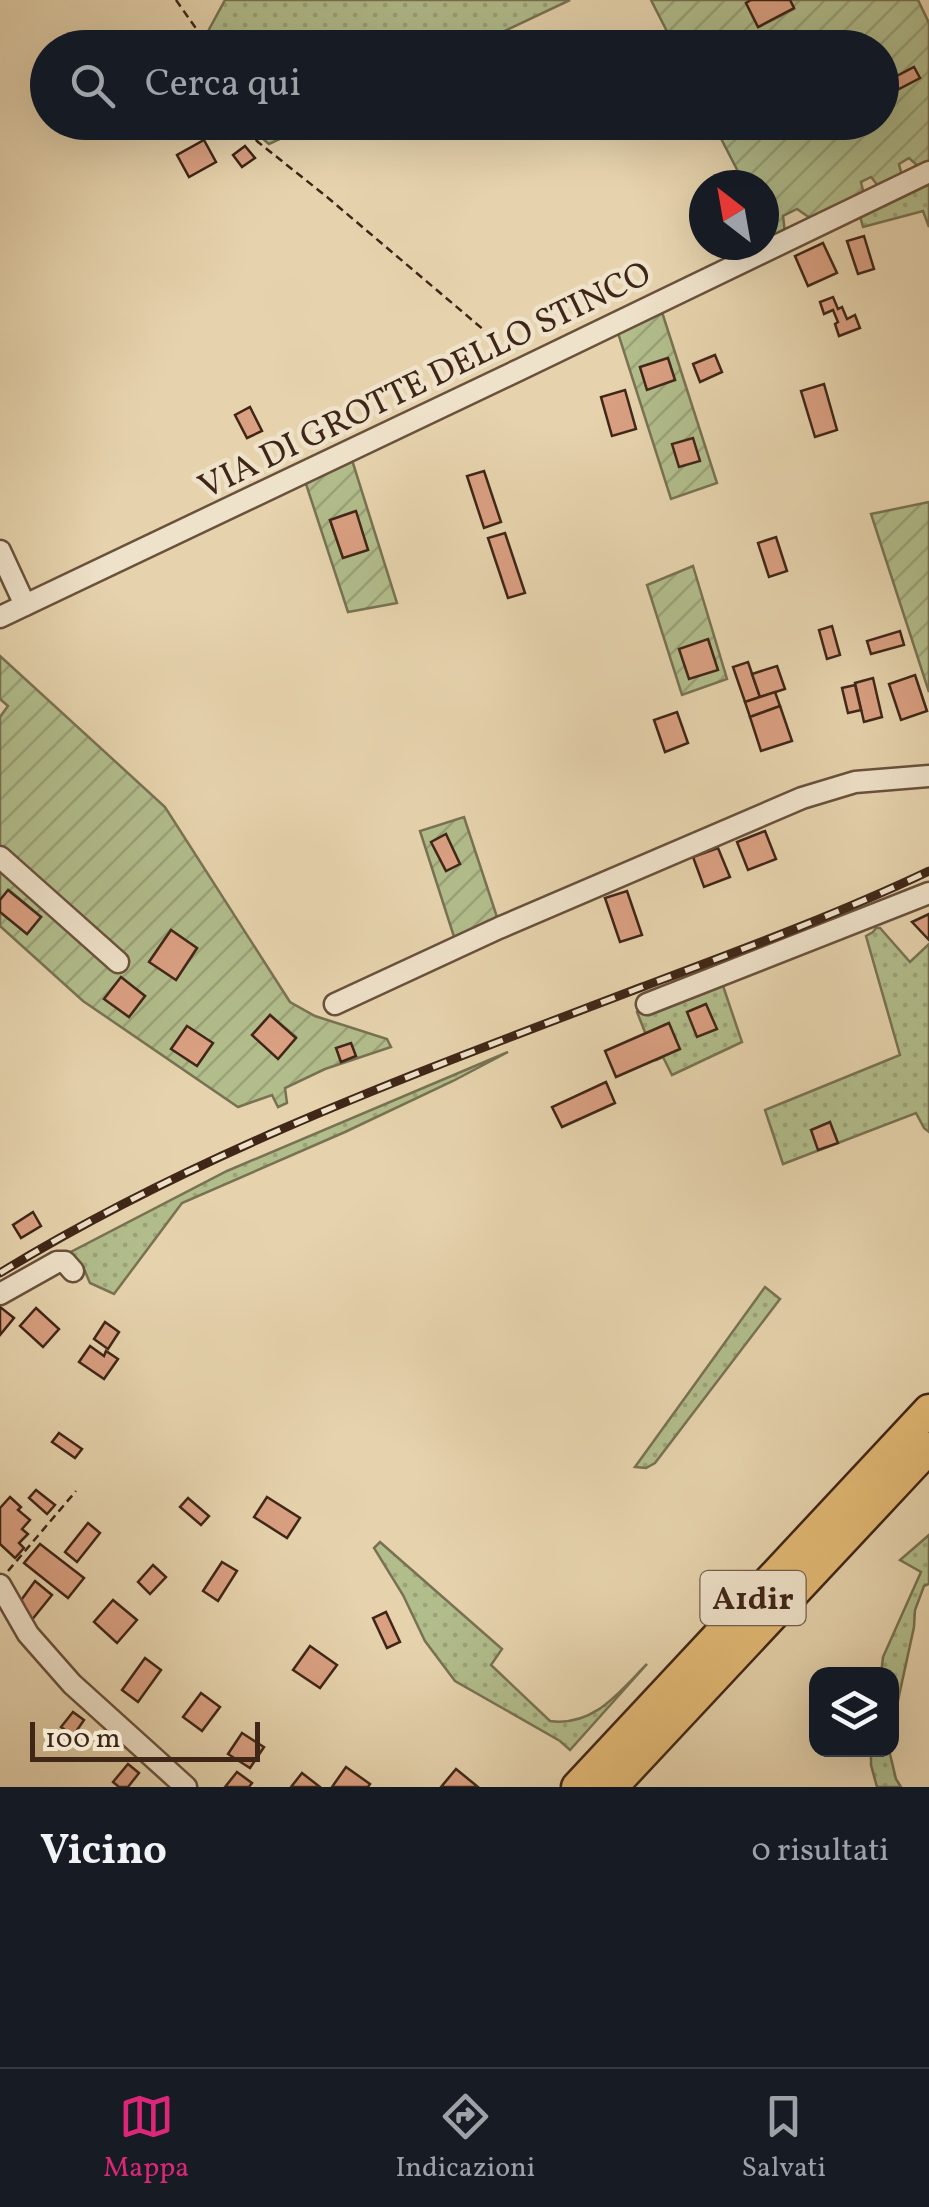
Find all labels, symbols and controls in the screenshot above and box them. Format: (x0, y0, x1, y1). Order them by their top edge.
search box (30, 30, 899, 140)
icon: search (65, 58, 120, 113)
text: Cerca qui (145, 59, 301, 112)
north arrow (689, 170, 779, 260)
street label: VIA DI GROTTE DELLO STINCO (191, 251, 660, 512)
road number: A1dir (700, 1571, 806, 1625)
map controls (809, 1667, 899, 1757)
button: layers (809, 1667, 899, 1757)
scale bar (30, 1717, 260, 1762)
text: 100 m (45, 1720, 120, 1759)
text: Vicino (40, 1823, 167, 1882)
text: 0 risultati (751, 1830, 889, 1874)
tab: Mappa (103, 2089, 189, 2188)
tab: Indicazioni (395, 2089, 535, 2188)
tab: Salvati (742, 2089, 826, 2188)

